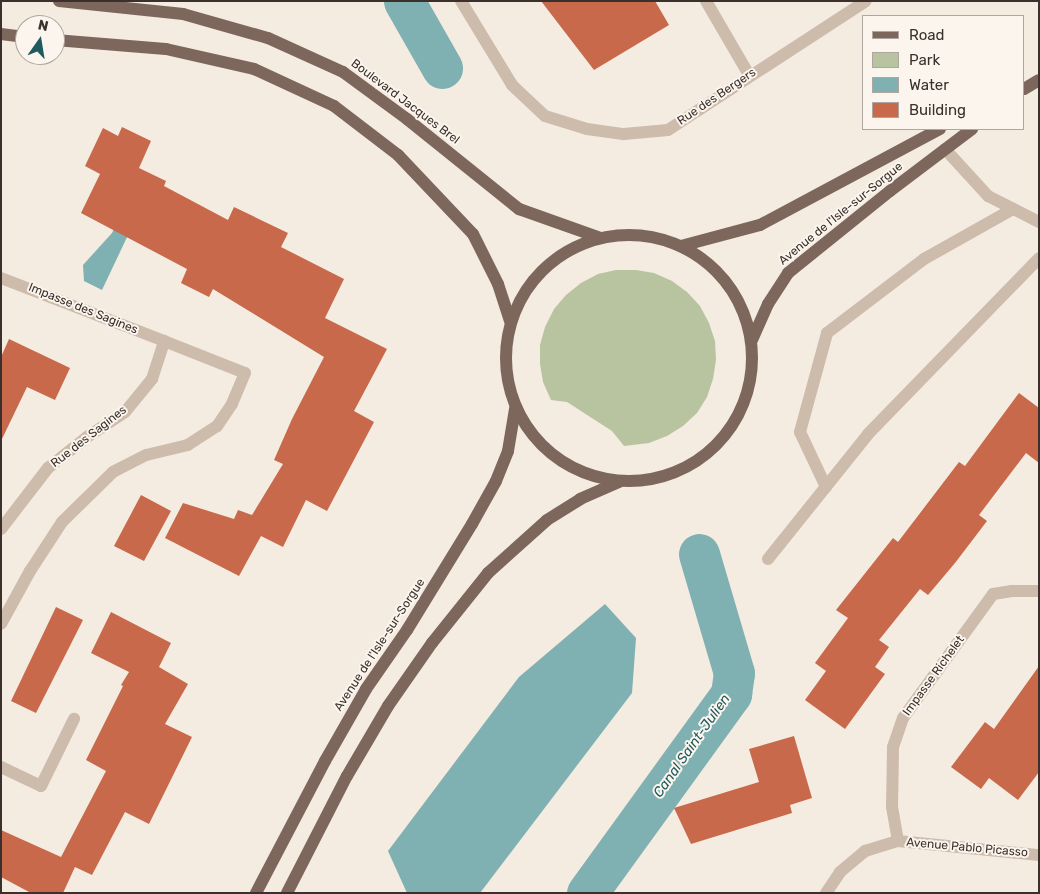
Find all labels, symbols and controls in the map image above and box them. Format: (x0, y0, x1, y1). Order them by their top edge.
north arrow (15, 15, 65, 65)
legend (862, 15, 1025, 130)
text: N (36, 16, 50, 35)
text: Road (909, 26, 945, 44)
text: Park (909, 51, 940, 69)
street label: Boulevard Jacques Brel (348, 56, 462, 148)
street label: Rue des Bergers (675, 65, 759, 129)
text: Water (909, 76, 949, 94)
text: Building (909, 101, 966, 119)
street label: Avenue de l'Isle-sur-Sorgue (776, 160, 906, 268)
street label: Impasse des Sagines (26, 280, 140, 338)
street label: Rue des Sagines (48, 403, 130, 471)
street label: Avenue de l'Isle-sur-Sorgue (332, 576, 428, 714)
street label: Impasse Richelet (900, 633, 968, 719)
water label: Canal Saint-Julien (650, 691, 734, 801)
street label: Avenue Pablo Picasso (906, 836, 1028, 860)

